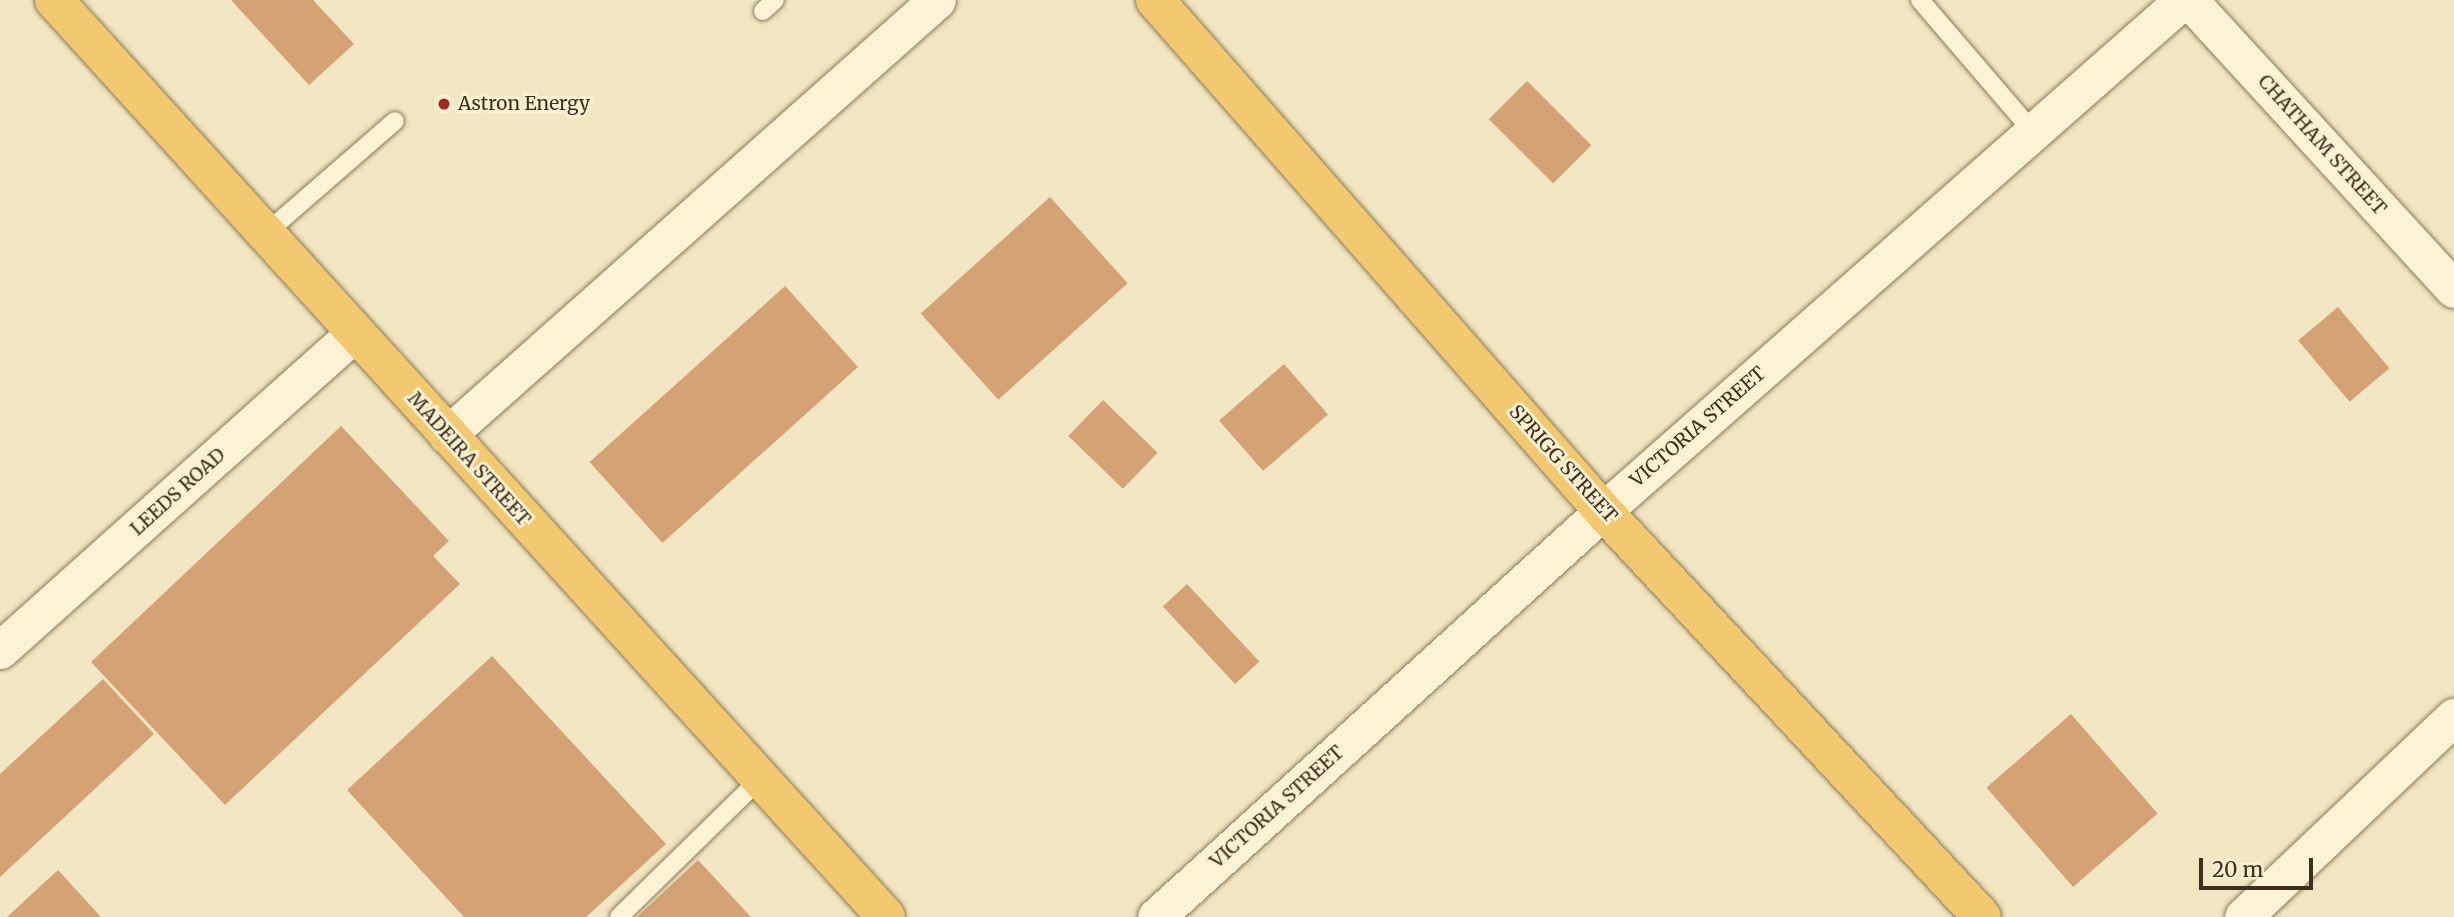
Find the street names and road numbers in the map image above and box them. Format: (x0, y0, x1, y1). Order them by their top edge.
street label: CHATHAM STREET (2253, 70, 2391, 220)
street label: VICTORIA STREET (1626, 362, 1770, 492)
street label: MADEIRA STREET (403, 387, 535, 531)
street label: SPRIGG STREET (1504, 401, 1622, 527)
street label: LEEDS ROAD (126, 444, 230, 540)
street label: VICTORIA STREET (1206, 741, 1348, 873)

